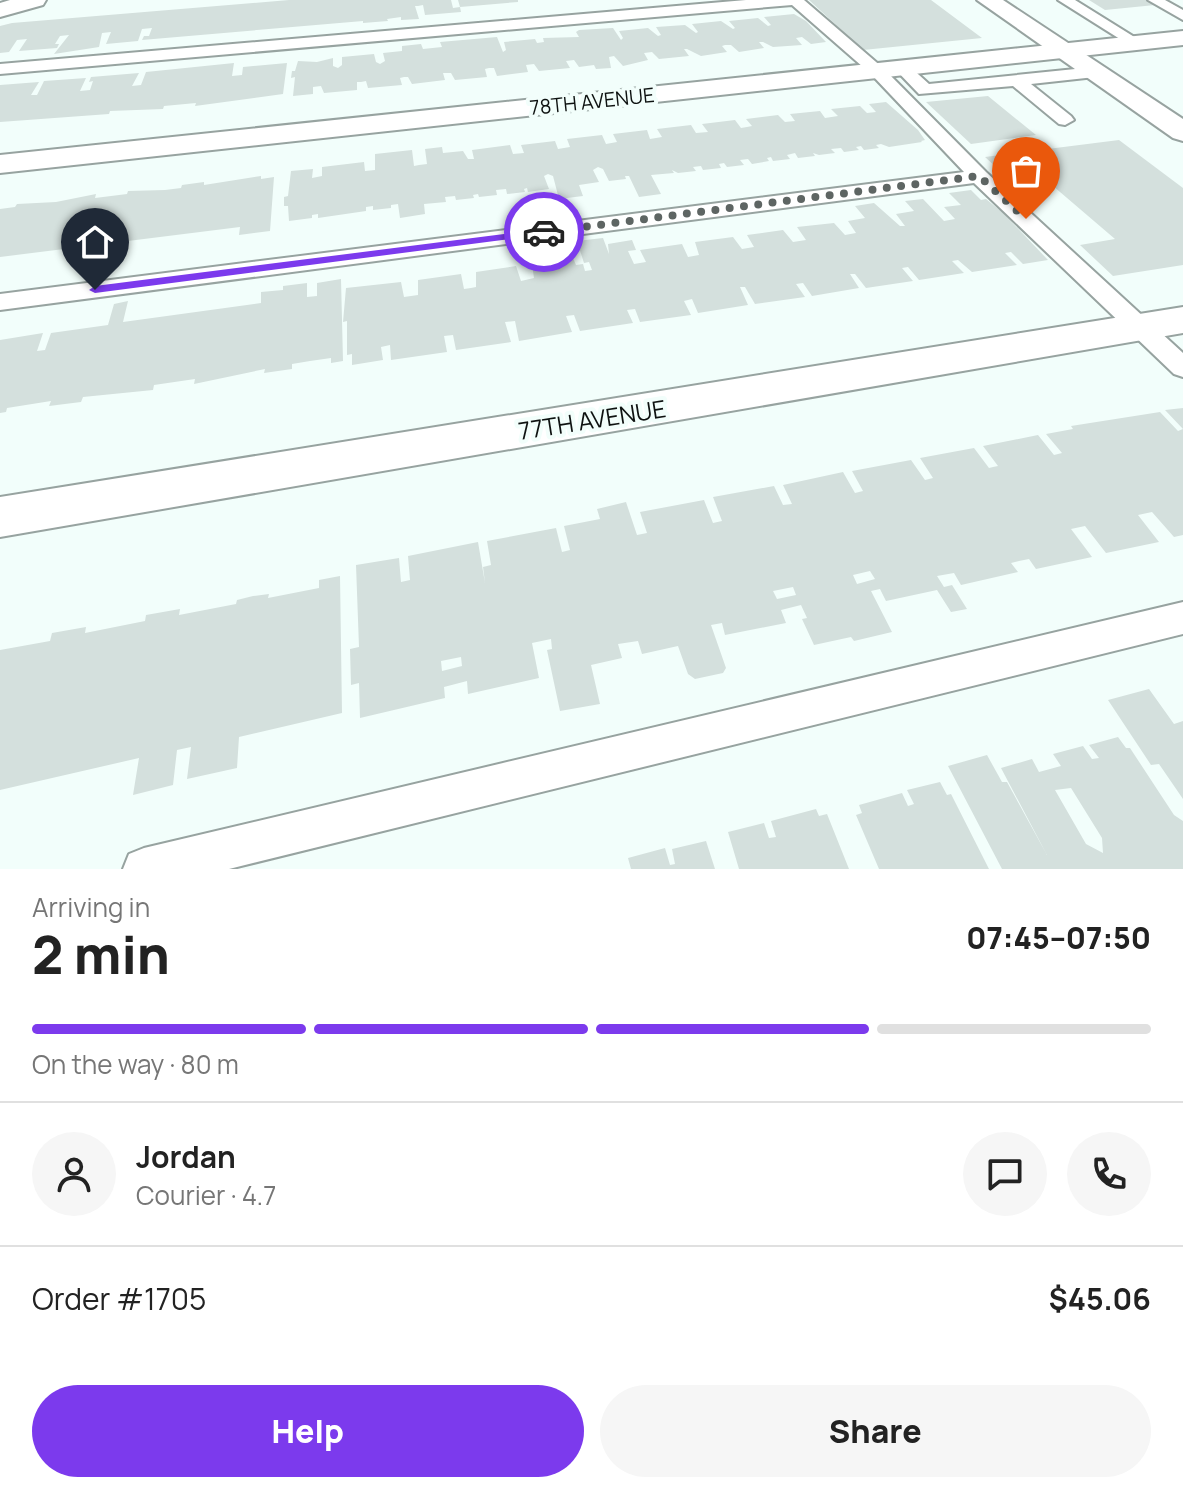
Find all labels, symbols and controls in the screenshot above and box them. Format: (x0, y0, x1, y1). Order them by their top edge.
street label: 78TH AVENUE (528, 81, 656, 121)
pin (992, 137, 1060, 219)
icon: bag (1004, 149, 1048, 193)
courier (504, 192, 584, 272)
pin (61, 208, 129, 290)
icon: car (522, 210, 566, 254)
icon: home (73, 220, 117, 264)
street label: 77TH AVENUE (516, 391, 668, 447)
text: Arriving in (32, 889, 150, 925)
text: 07:45–07:50 (966, 917, 1151, 958)
text: 2 min (32, 919, 170, 990)
text: On the way · 80 m (32, 1046, 239, 1082)
button: person (32, 1132, 116, 1216)
button: chat (963, 1132, 1047, 1216)
button: phone (1067, 1132, 1151, 1216)
text: Jordan (136, 1136, 236, 1177)
text: Courier · 4.7 (136, 1177, 276, 1213)
text: Order #1705 (32, 1278, 206, 1319)
text: $45.06 (1049, 1278, 1151, 1319)
button: Help (32, 1385, 584, 1477)
button: Share (600, 1385, 1151, 1477)

